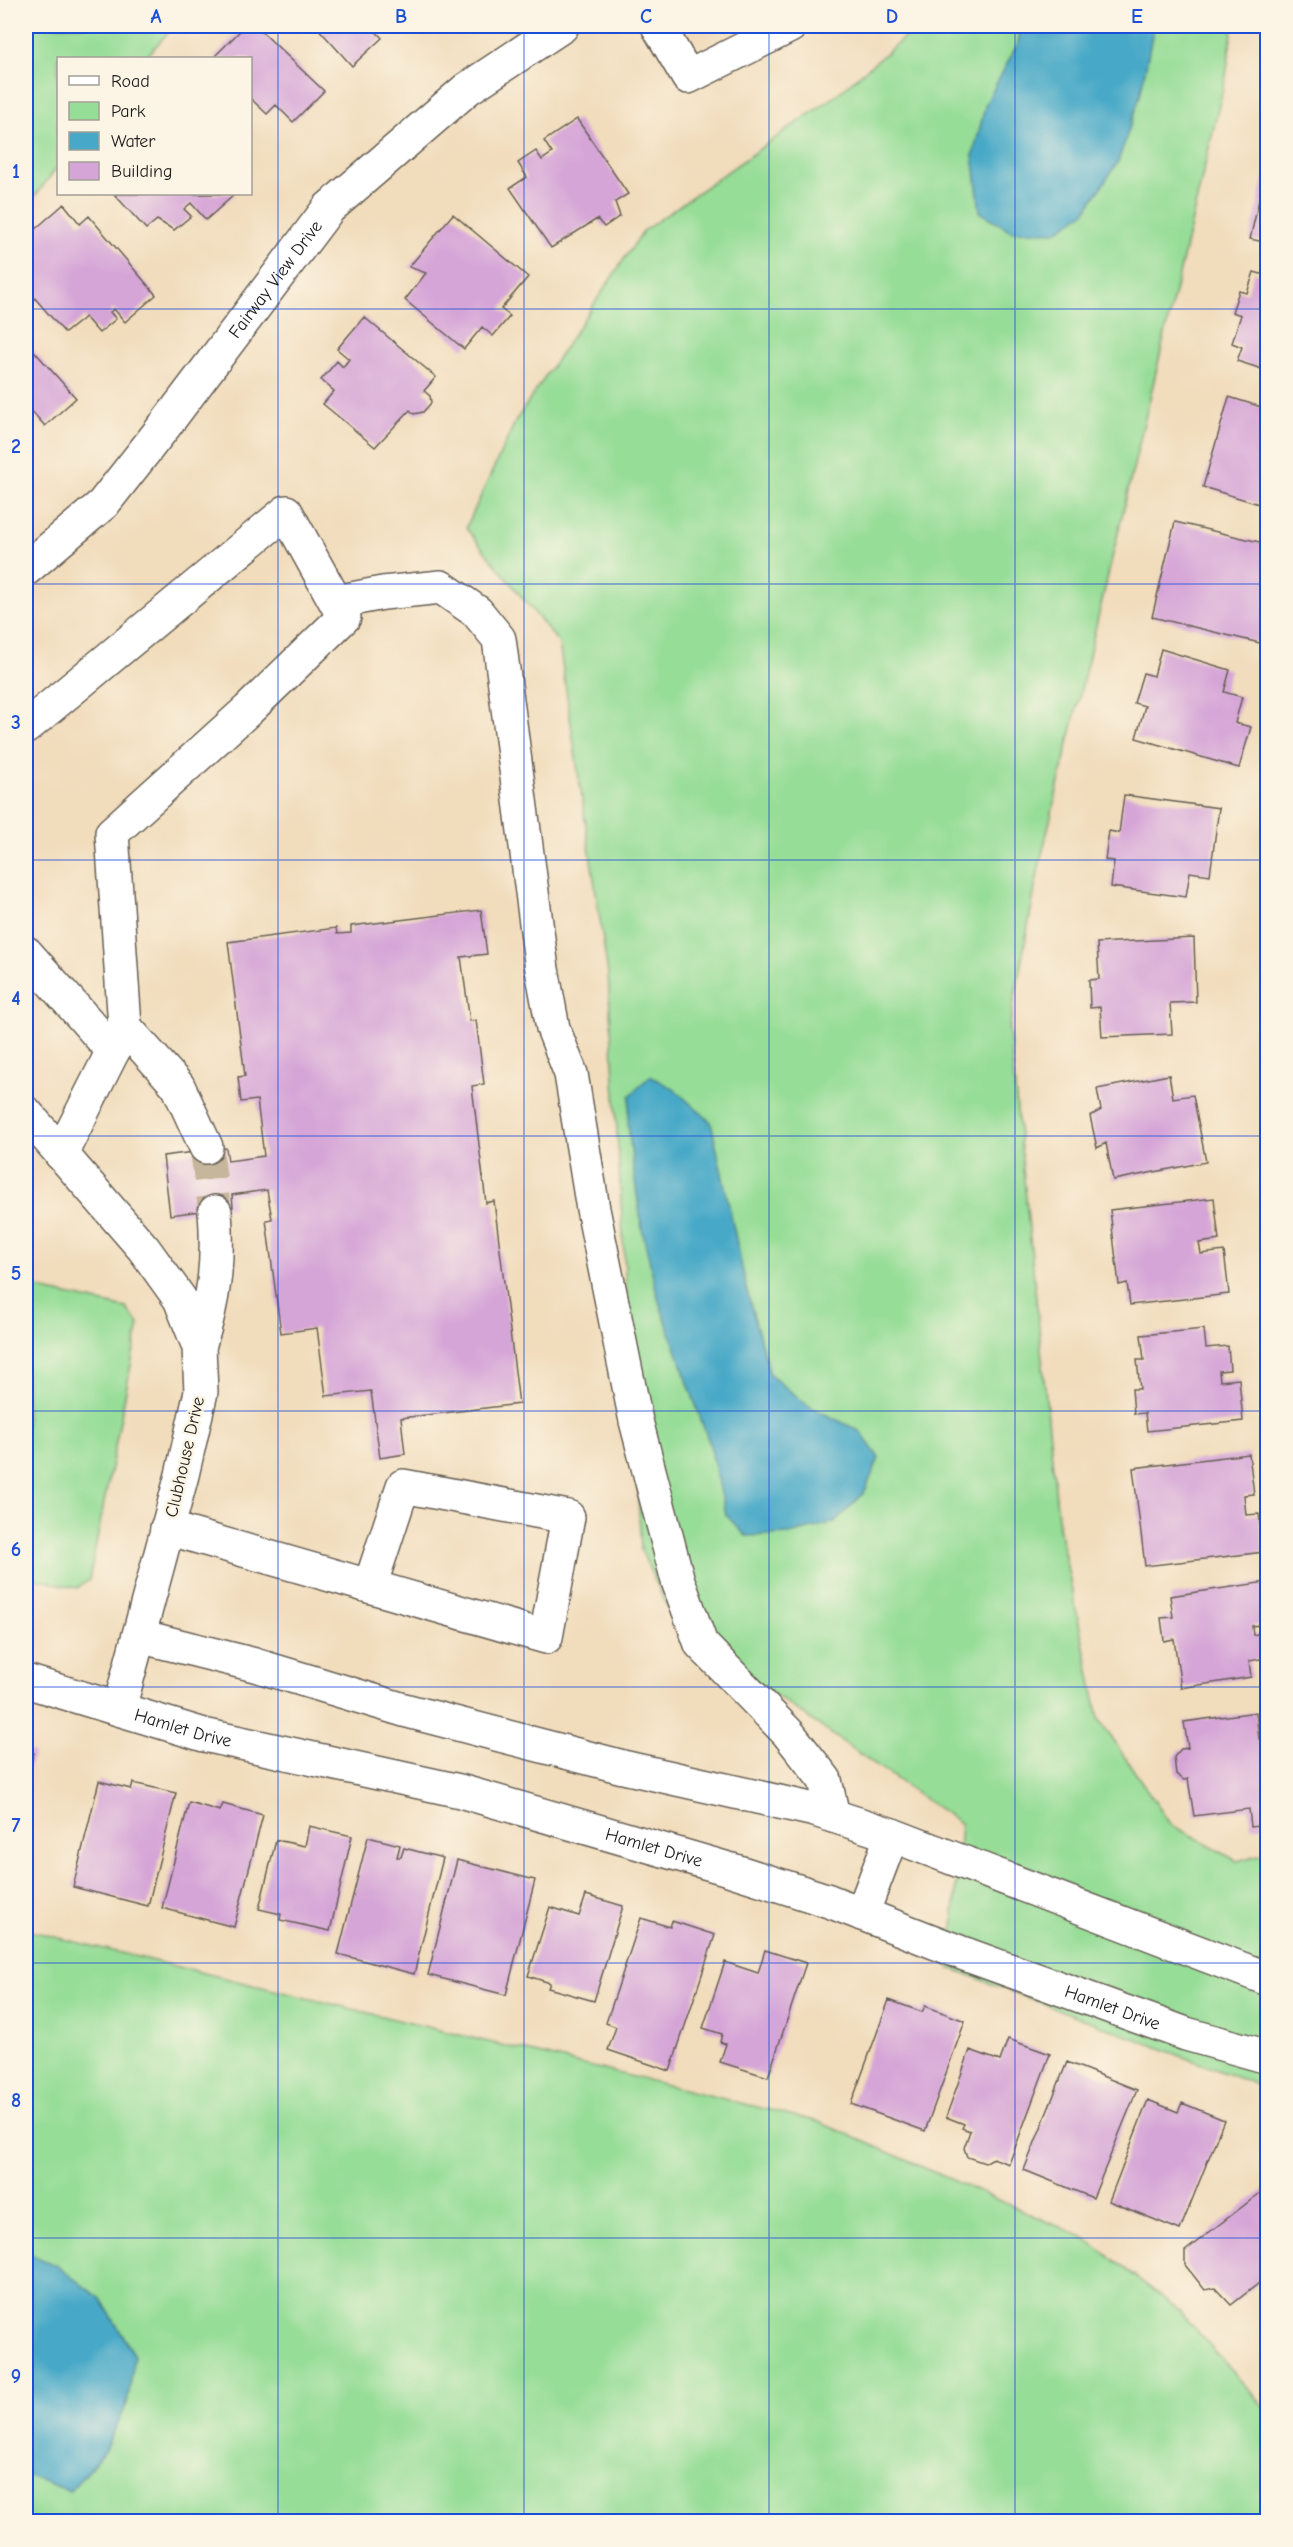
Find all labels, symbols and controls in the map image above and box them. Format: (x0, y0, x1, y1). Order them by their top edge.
text: A (150, 5, 162, 28)
text: B (395, 5, 407, 28)
text: C (640, 5, 652, 28)
text: D (886, 5, 898, 28)
text: E (1131, 5, 1143, 28)
legend (57, 57, 252, 195)
text: Road (111, 71, 150, 92)
text: Park (111, 101, 146, 122)
text: Water (111, 131, 156, 152)
text: 1 (12, 160, 20, 183)
text: Building (111, 161, 173, 182)
street label: Fairway View Drive (224, 216, 326, 342)
text: 2 (11, 435, 21, 458)
text: 3 (11, 711, 21, 734)
text: 4 (11, 987, 21, 1010)
text: 5 (11, 1262, 21, 1285)
street label: Clubhouse Drive (161, 1395, 209, 1519)
text: 6 (11, 1538, 21, 1561)
street label: Hamlet Drive (132, 1704, 234, 1751)
text: 7 (12, 1814, 21, 1837)
street label: Hamlet Drive (603, 1823, 705, 1871)
street label: Hamlet Drive (1062, 1981, 1163, 2034)
text: 8 (11, 2089, 21, 2112)
text: 9 (11, 2365, 21, 2388)

